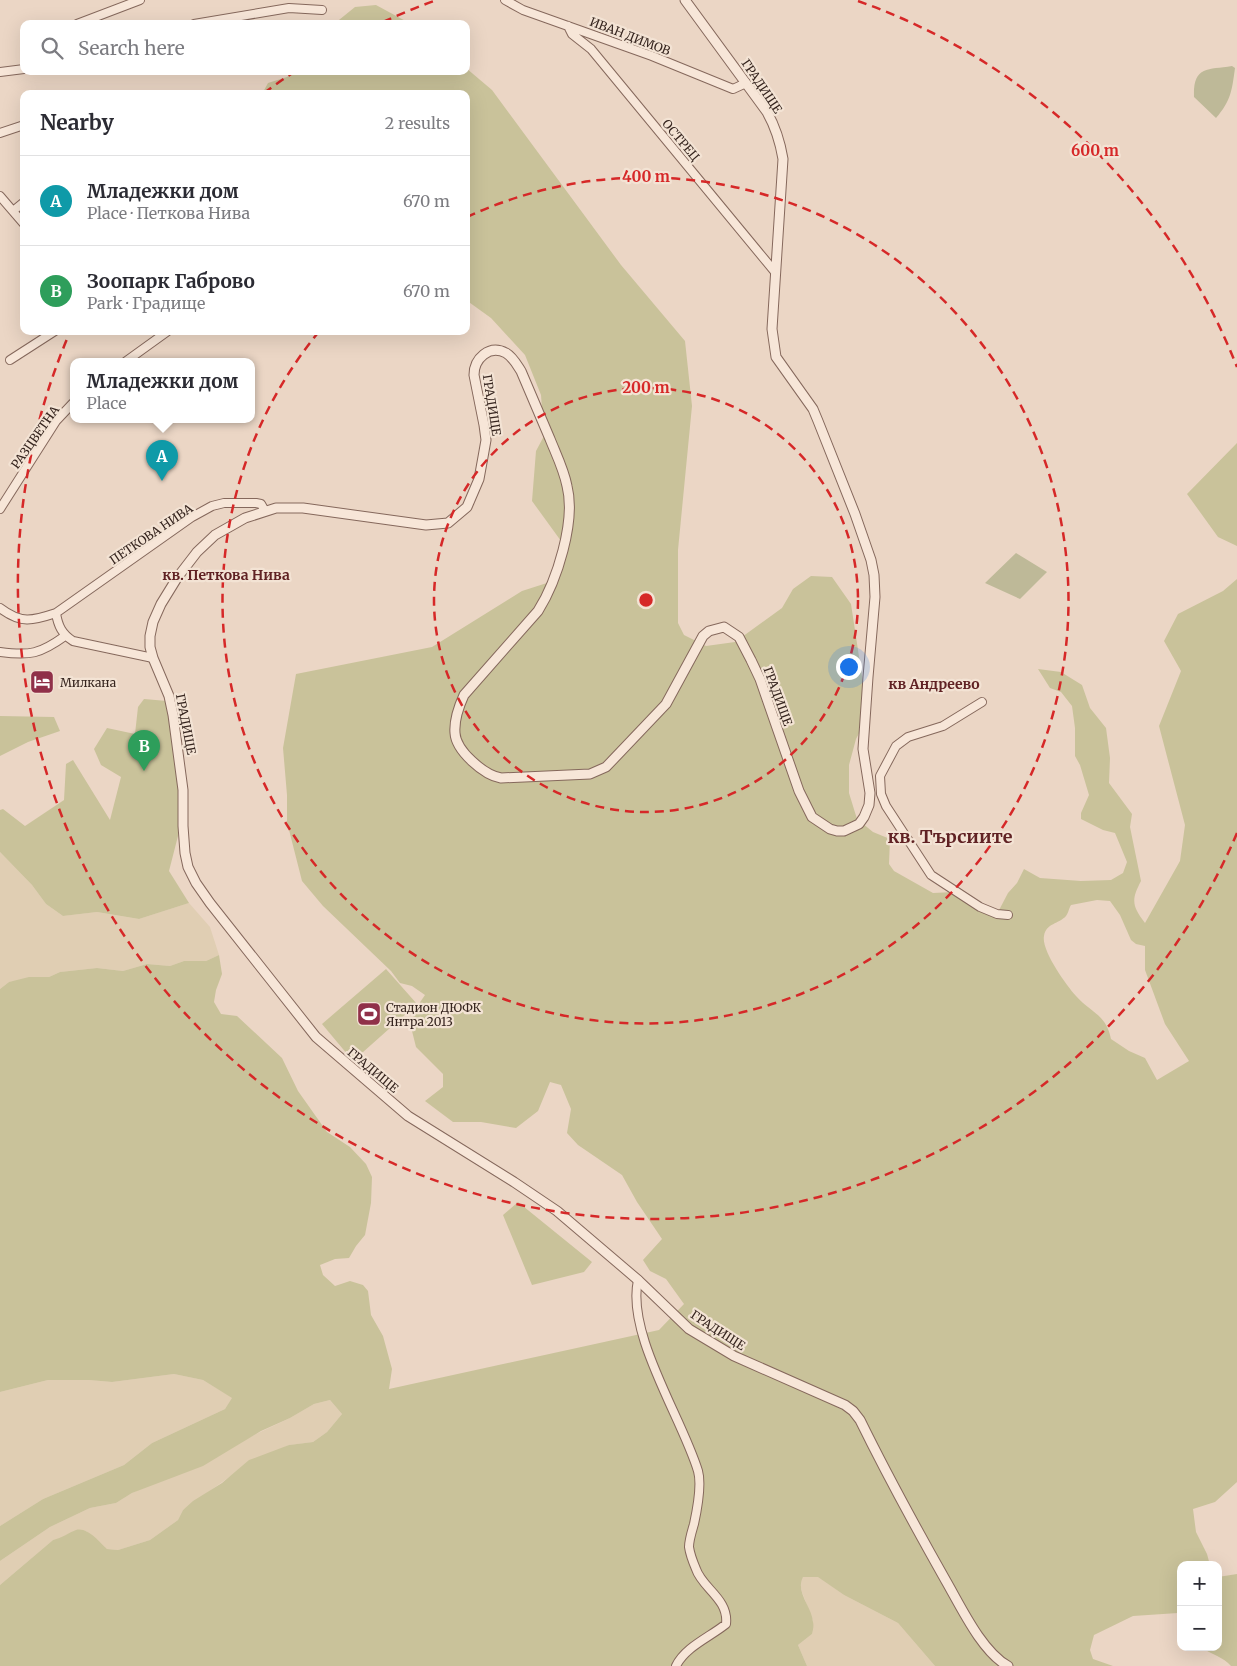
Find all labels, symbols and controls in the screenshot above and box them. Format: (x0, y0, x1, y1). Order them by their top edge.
street label: ИВАН ДИМОВ (588, 14, 672, 58)
search box (20, 20, 470, 75)
icon: search (38, 34, 66, 62)
text: Search here (78, 36, 185, 60)
street label: ГРАДИЩЕ (738, 56, 786, 116)
text: Nearby (40, 109, 114, 136)
text: 2 results (385, 113, 450, 133)
street label: ОСТРЕЦ (659, 116, 703, 164)
text: 600 m (1071, 141, 1119, 160)
text: 400 m (622, 167, 670, 186)
text: Младежки дом (87, 179, 239, 203)
text: A (50, 191, 62, 211)
text: 670 m (403, 191, 450, 211)
text: Place · Петкова Нива (87, 203, 250, 223)
text: Зоопарк Габрово (87, 269, 255, 293)
text: B (50, 281, 62, 301)
text: 670 m (403, 281, 450, 301)
text: Park · Градище (87, 293, 205, 313)
popup (70, 358, 255, 423)
text: Младежки дом (87, 369, 238, 393)
street label: ГРАДИЩЕ (480, 373, 504, 437)
text: 200 m (622, 378, 670, 397)
text: Place (87, 393, 127, 413)
street label: РАЗЦВЕТНА (8, 402, 63, 471)
pin: A (146, 440, 178, 481)
street label: ПЕТКОВА НИВА (107, 500, 196, 567)
district label: кв. Петкова Нива (162, 566, 290, 584)
centre of rings (637, 591, 655, 609)
your location (836, 654, 862, 680)
street label: ГРАДИЩЕ (760, 664, 796, 728)
hotel icon: Милкана (29, 669, 55, 695)
place label: Милкана (60, 675, 117, 690)
district label: кв Андреево (888, 675, 980, 693)
street label: ГРАДИЩЕ (173, 692, 199, 756)
pin: B (128, 730, 160, 771)
district label: кв. Търсиите (887, 825, 1013, 848)
place label: Стадион ДЮФК Янтра 2013 (386, 1000, 481, 1029)
sports icon: Стадион ДЮФК Янтра 2013 (356, 1001, 382, 1027)
street label: ГРАДИЩЕ (344, 1044, 402, 1096)
street label: ГРАДИЩЕ (688, 1307, 748, 1353)
map controls (1177, 1561, 1222, 1651)
button: + (1177, 1561, 1222, 1606)
button: − (1177, 1606, 1222, 1651)

